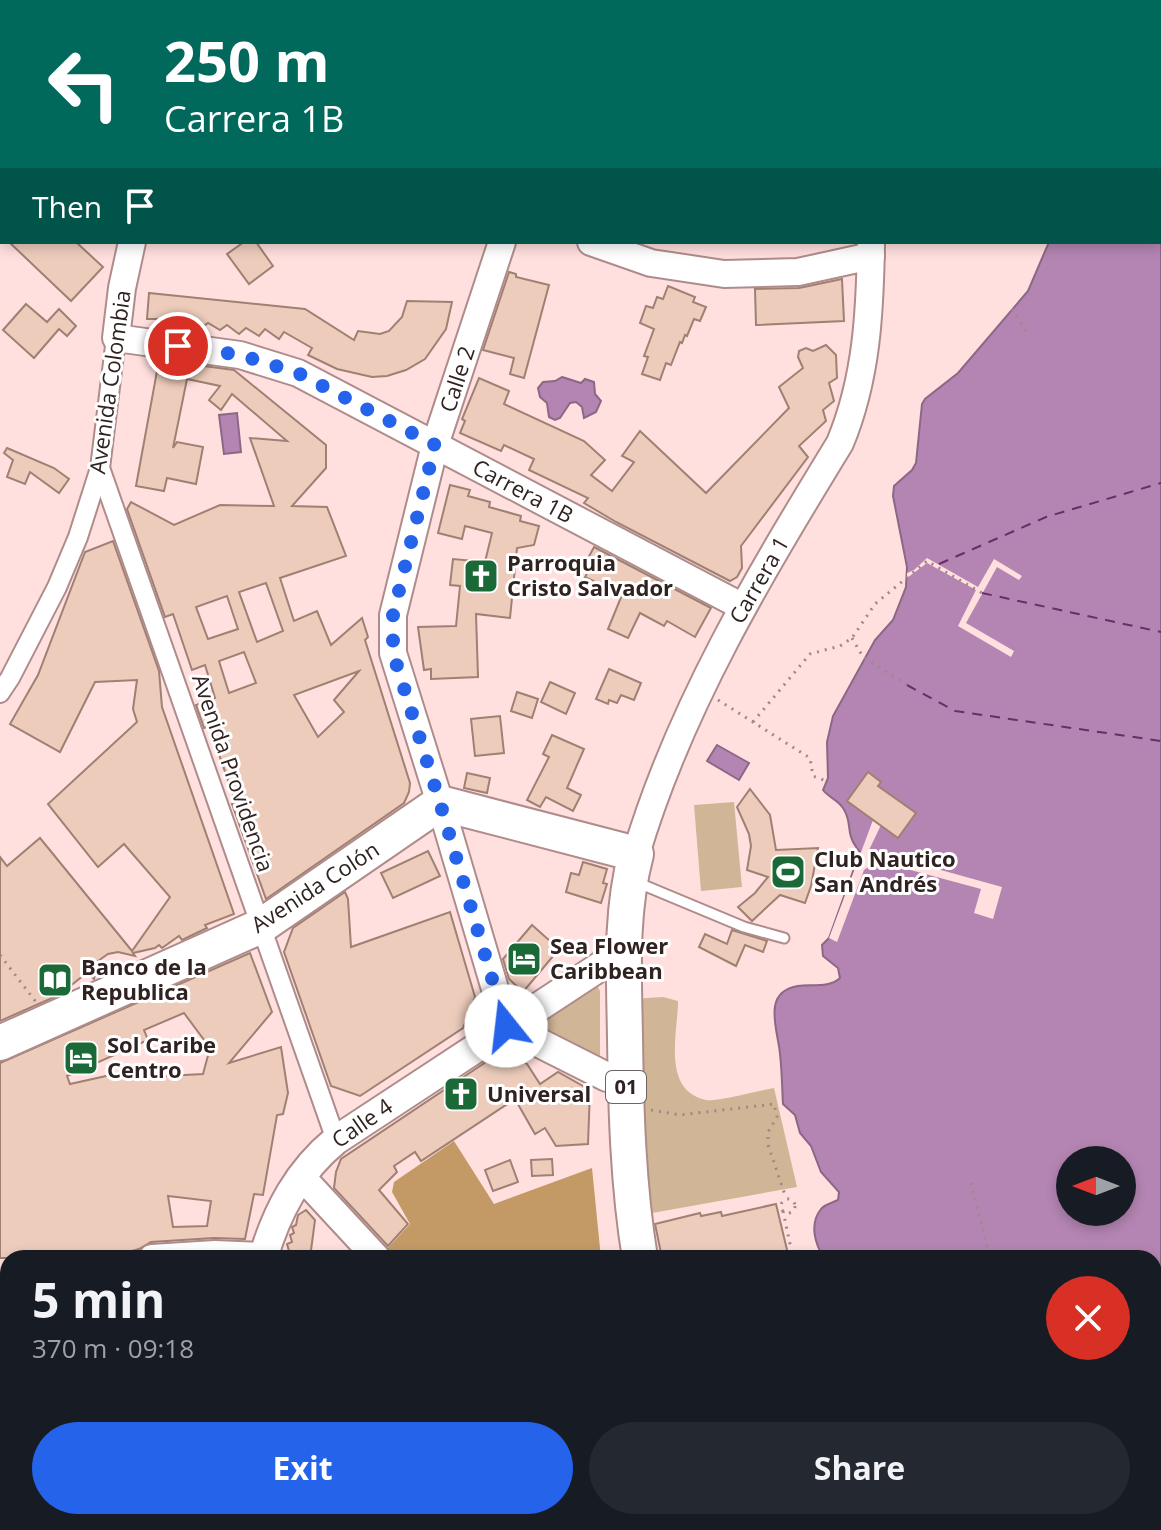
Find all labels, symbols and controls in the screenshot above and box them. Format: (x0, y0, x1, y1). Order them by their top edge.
text: 250 m (164, 22, 330, 98)
icon: left (32, 32, 136, 136)
text: Carrera 1B (164, 94, 344, 143)
icon: arrive (118, 184, 162, 228)
text: Then (32, 186, 102, 227)
street label: Avenida Colombia (81, 288, 137, 476)
pin (144, 312, 212, 380)
icon: arrive (156, 324, 200, 368)
street label: Calle 2 (431, 342, 481, 416)
street label: Carrera 1B (468, 451, 579, 529)
street label: Carrera 1 (721, 530, 795, 629)
place label: Parroquia Cristo Salvador (507, 547, 673, 602)
church icon: Parroquia Cristo Salvador (462, 557, 500, 595)
street label: Avenida Providencia (186, 670, 282, 876)
street label: Avenida Colón (245, 834, 384, 939)
place label: Club Nautico San Andrés (814, 843, 956, 898)
sports icon: Club Nautico San Andrés (769, 853, 807, 891)
place label: Sea Flower Caribbean (550, 930, 668, 985)
hotel icon: Sea Flower Caribbean (505, 940, 543, 978)
place label: Banco de la Republica (81, 951, 207, 1006)
library icon: Banco de la Republica (36, 961, 74, 999)
position arrow (464, 984, 548, 1068)
place label: Sol Caribe Centro (107, 1029, 216, 1084)
hotel icon: Sol Caribe Centro (62, 1039, 100, 1077)
road number: 01 (606, 1071, 646, 1103)
church icon: Universal (442, 1075, 480, 1113)
place label: Universal (487, 1078, 591, 1108)
street label: Calle 4 (325, 1090, 398, 1154)
north arrow (1056, 1146, 1136, 1226)
map controls (1056, 1146, 1136, 1226)
text: 5 min (32, 1267, 165, 1332)
button: close (1046, 1276, 1130, 1360)
text: 370 m · 09:18 (32, 1330, 194, 1366)
button: Exit (32, 1422, 573, 1514)
button: Share (589, 1422, 1130, 1514)

